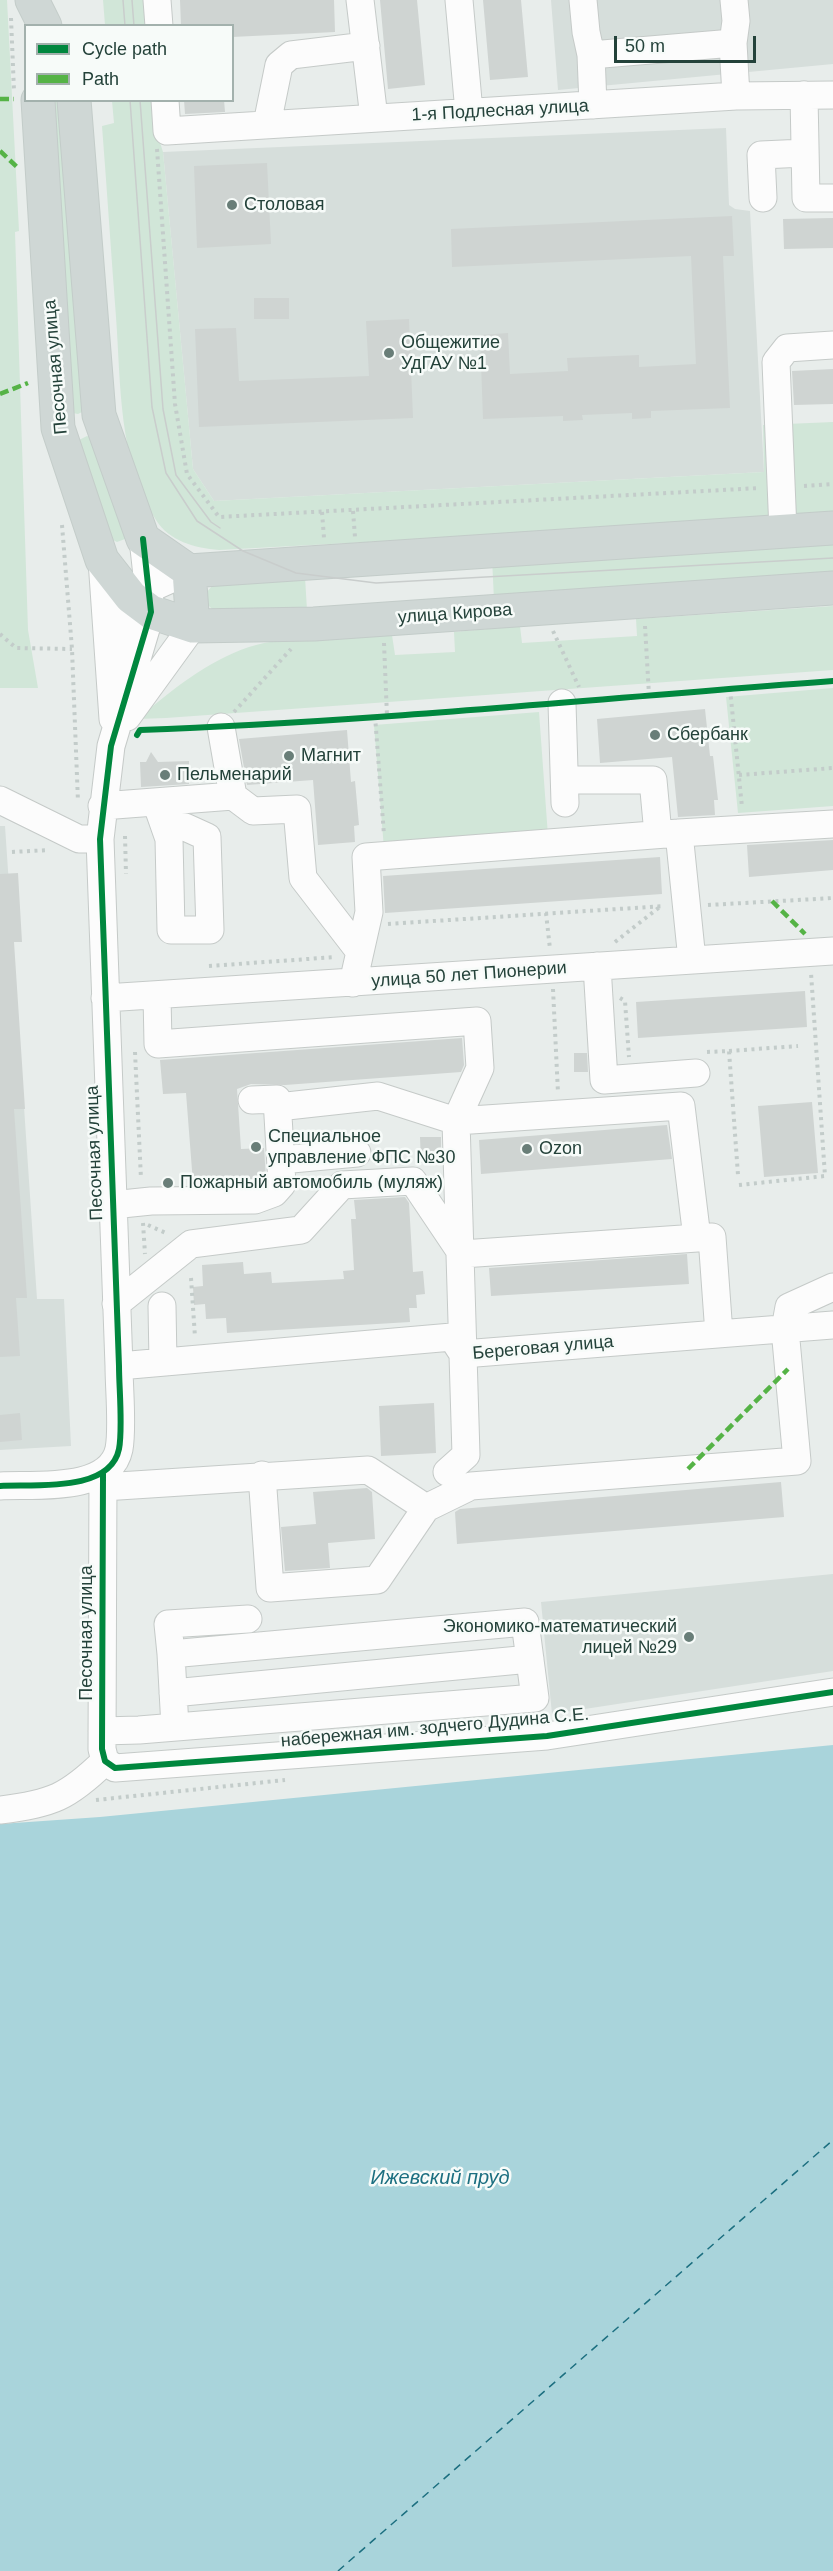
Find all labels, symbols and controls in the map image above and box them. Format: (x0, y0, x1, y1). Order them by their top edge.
legend (24, 24, 234, 102)
scale bar (617, 24, 760, 62)
text: 50 m (625, 36, 665, 56)
text: Cycle path (82, 39, 167, 59)
text: Path (82, 69, 119, 89)
street label: 1-я Подлесная улица (411, 96, 589, 126)
place label: Столовая (244, 194, 324, 216)
marker: Столовая (225, 198, 239, 212)
street label: Песочная улица (39, 299, 73, 435)
place label: Общежитие УдГАУ №1 (401, 332, 500, 374)
marker: Общежитие УдГАУ №1 (382, 346, 396, 360)
street label: улица Кирова (397, 599, 513, 629)
place label: Сбербанк (667, 724, 748, 746)
marker: Сбербанк (648, 728, 662, 742)
place label: Магнит (301, 745, 361, 767)
marker: Магнит (282, 749, 296, 763)
place label: Пельменарий (177, 764, 292, 786)
marker: Пельменарий (158, 768, 172, 782)
street label: улица 50 лет Пионерии (371, 957, 567, 993)
street label: Песочная улица (82, 1085, 108, 1221)
place label: Специальное управление ФПС №30 (268, 1126, 455, 1168)
place label: Ozon (539, 1138, 582, 1160)
marker: Специальное управление ФПС №30 (249, 1140, 263, 1154)
marker: Ozon (520, 1142, 534, 1156)
place label: Пожарный автомобиль (муляж) (180, 1172, 443, 1194)
marker: Пожарный автомобиль (муляж) (161, 1176, 175, 1190)
street label: Береговая улица (472, 1331, 614, 1365)
street label: Песочная улица (76, 1565, 98, 1701)
place label: Экономико-математический лицей №29 (443, 1616, 677, 1658)
marker: Экономико-математический лицей №29 (682, 1630, 696, 1644)
street label: набережная им. зодчего Дудина С.Е. (280, 1704, 590, 1752)
water label: Ижевский пруд (371, 2166, 509, 2190)

